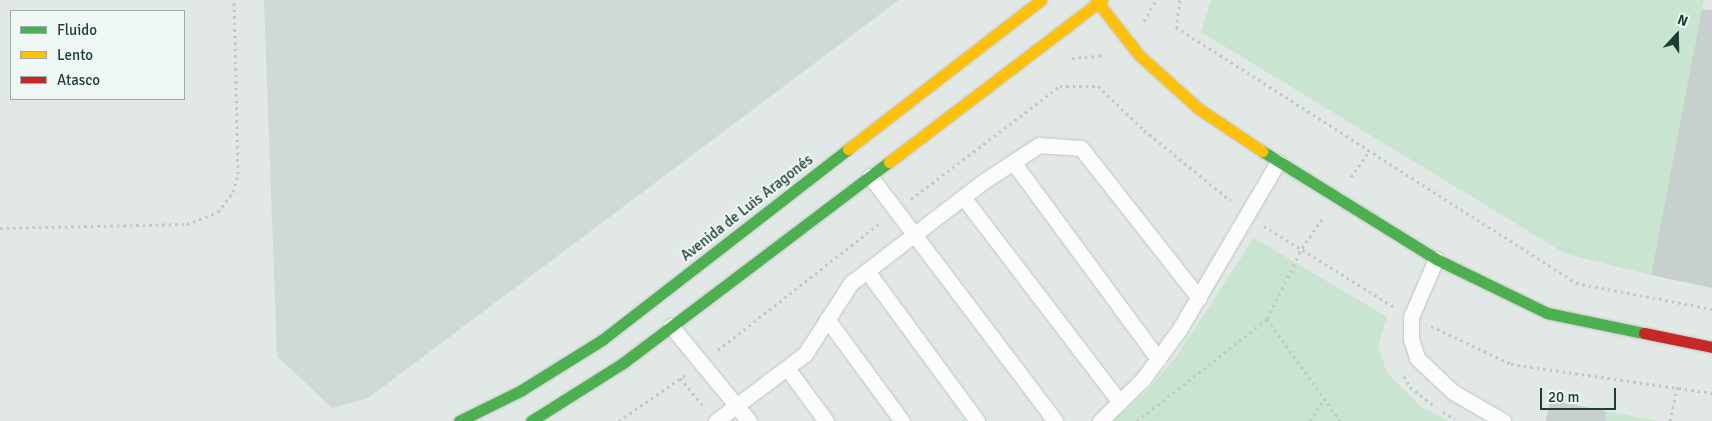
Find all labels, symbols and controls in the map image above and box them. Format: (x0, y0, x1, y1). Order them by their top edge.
legend (10, 10, 185, 100)
north arrow (1652, 10, 1702, 60)
text: N (1675, 11, 1690, 30)
text: Fluido (57, 21, 97, 39)
text: Lento (57, 46, 93, 64)
text: Atasco (57, 71, 100, 89)
street label: Avenida de Luis Aragonés (677, 151, 817, 265)
scale bar (1542, 378, 1618, 410)
text: 20 m (1548, 388, 1579, 406)

